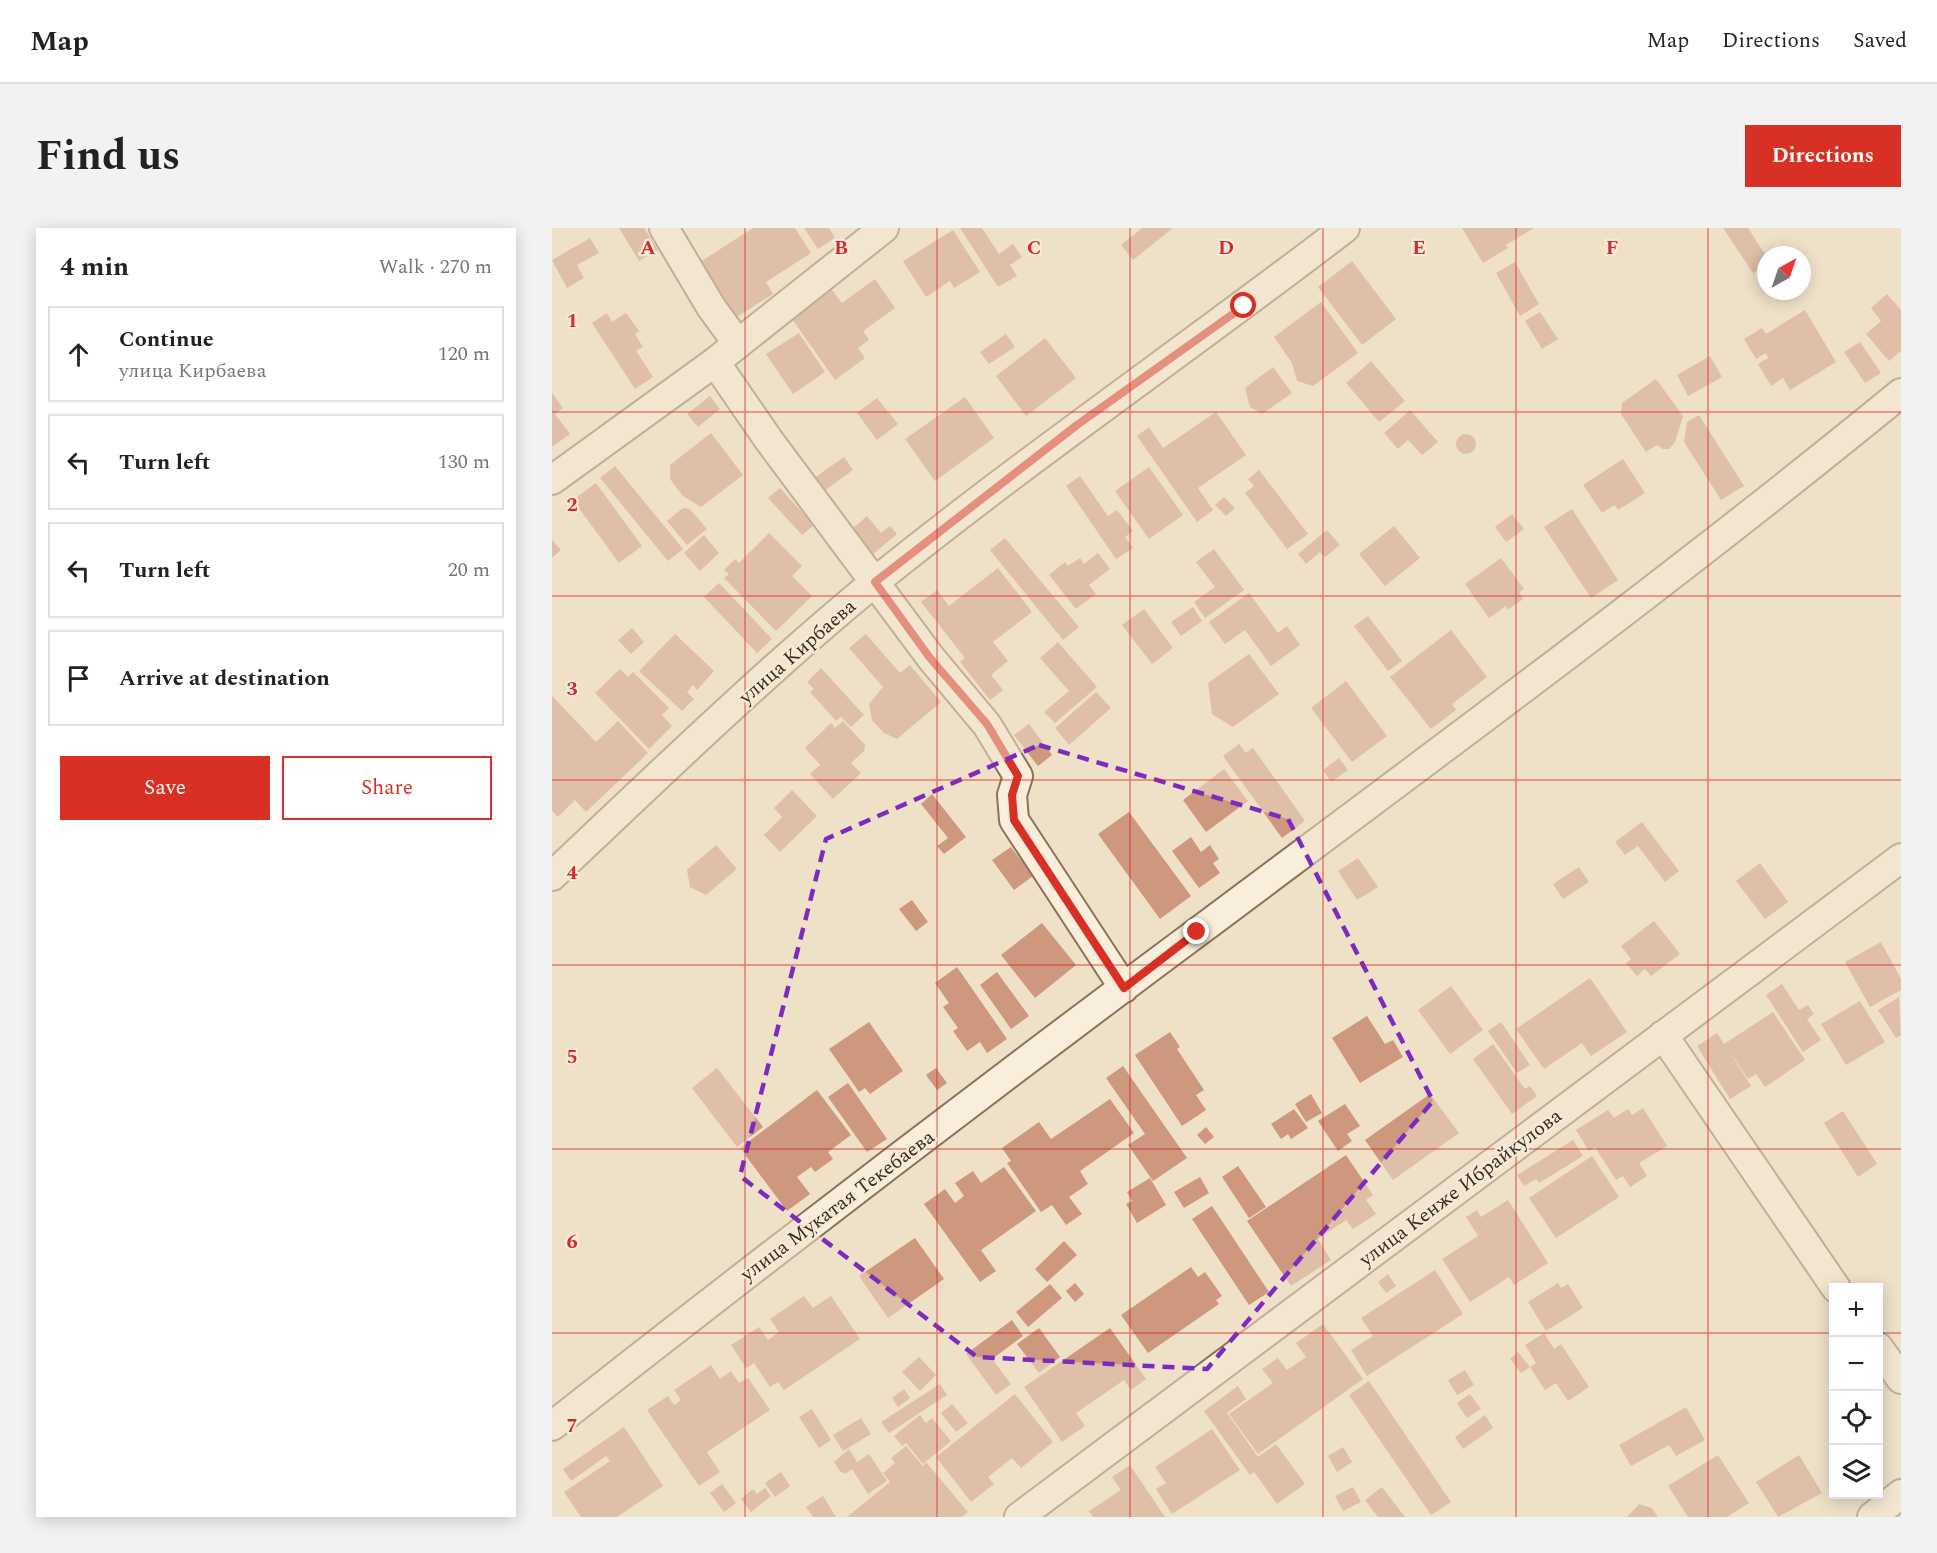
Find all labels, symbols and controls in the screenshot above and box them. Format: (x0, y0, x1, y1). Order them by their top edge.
text: Map (30, 20, 89, 63)
text: Map (1647, 25, 1689, 57)
text: Directions (1722, 25, 1820, 57)
text: Saved (1853, 25, 1907, 57)
text: Find us (36, 125, 180, 188)
button: Directions (1745, 125, 1901, 187)
text: A (640, 233, 656, 263)
text: B (834, 233, 848, 263)
text: C (1027, 233, 1041, 263)
text: D (1218, 233, 1234, 263)
text: E (1412, 233, 1426, 263)
text: F (1606, 233, 1618, 263)
north arrow (1757, 246, 1811, 300)
text: 4 min (60, 247, 129, 287)
text: Walk · 270 m (379, 252, 492, 282)
route start (1230, 292, 1256, 318)
text: 1 (566, 306, 578, 336)
text: Continue (119, 323, 214, 356)
icon: ahead (62, 338, 95, 371)
text: 120 m (438, 339, 490, 369)
text: улица Кирбаева (119, 356, 267, 386)
icon: left (62, 446, 95, 479)
text: Turn left (119, 446, 211, 479)
text: 130 m (438, 447, 490, 477)
text: 2 (566, 490, 578, 520)
icon: left (62, 554, 95, 587)
text: Turn left (119, 554, 211, 587)
text: 20 m (448, 555, 490, 585)
street label: улица Кирбаева (731, 592, 863, 712)
icon: arrive (62, 662, 95, 695)
text: Arrive at destination (119, 662, 330, 695)
text: 3 (566, 674, 578, 704)
button: Save (60, 756, 270, 820)
button: Share (282, 756, 492, 820)
text: 4 (566, 858, 578, 888)
route end (1183, 918, 1209, 944)
text: 5 (566, 1042, 578, 1072)
street label: улица Кенже Ибрайкулова (1352, 1101, 1569, 1275)
street label: улица Мукатая Текебаева (733, 1122, 941, 1290)
text: 6 (566, 1227, 578, 1257)
map controls (1829, 1283, 1883, 1499)
button: + (1829, 1283, 1883, 1337)
button: − (1829, 1337, 1883, 1391)
button: locate (1829, 1391, 1883, 1445)
text: 7 (566, 1411, 578, 1441)
button: layers (1829, 1445, 1883, 1499)

